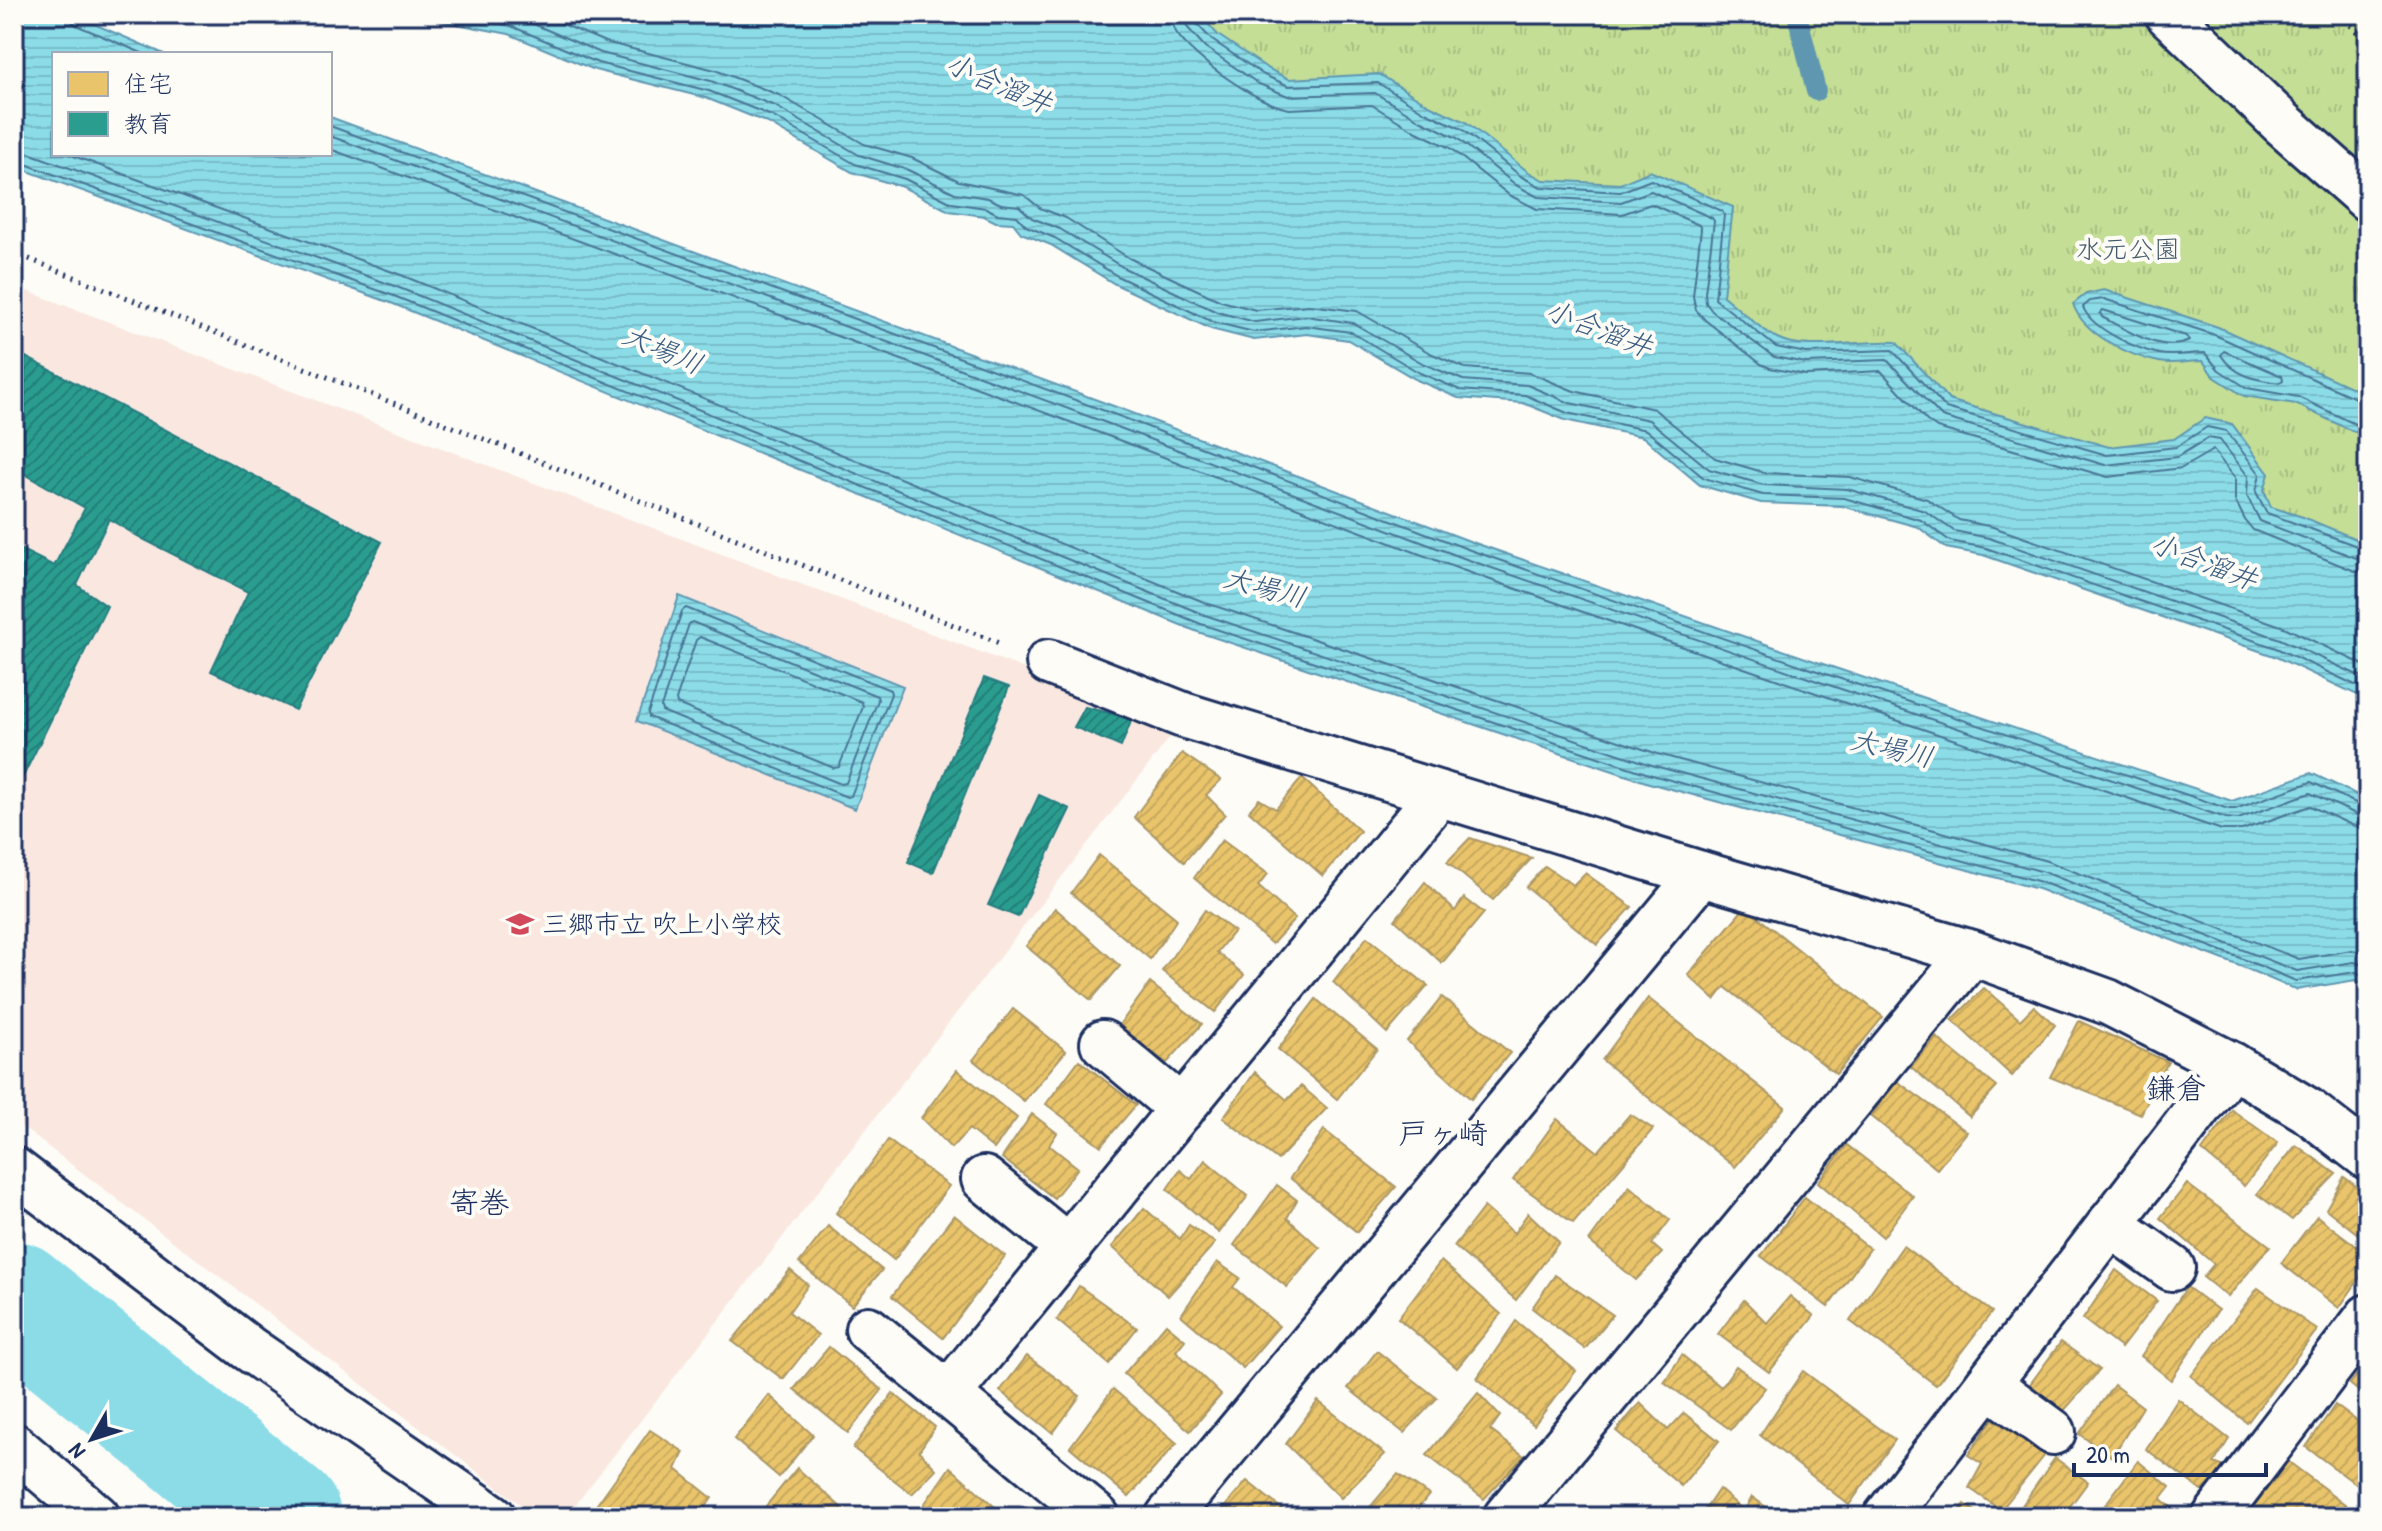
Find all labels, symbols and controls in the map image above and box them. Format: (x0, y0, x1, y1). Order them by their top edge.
water label: 小合溜井 (940, 44, 1059, 123)
legend (52, 52, 332, 156)
text: 住宅 (124, 67, 172, 99)
text: 教育 (124, 107, 172, 139)
park label: 水元公園 (2076, 231, 2180, 266)
water label: 小合溜井 (1540, 290, 1659, 366)
water label: 大場川 (617, 315, 709, 383)
water label: 小合溜井 (2145, 523, 2264, 599)
water label: 大場川 (1220, 558, 1310, 616)
water label: 大場川 (1847, 720, 1937, 776)
place label: 三郷市立 吹上小学校 (542, 906, 782, 941)
school or university icon: 三郷市立 吹上小学校 (505, 909, 535, 939)
district label: 鎌倉 (2146, 1068, 2206, 1108)
district label: 戸ヶ崎 (1398, 1113, 1488, 1153)
district label: 寄巻 (449, 1182, 509, 1222)
north arrow (52, 1399, 132, 1479)
scale bar (2074, 1427, 2266, 1477)
text: N (61, 1437, 92, 1466)
text: 20 m (2086, 1438, 2130, 1470)

